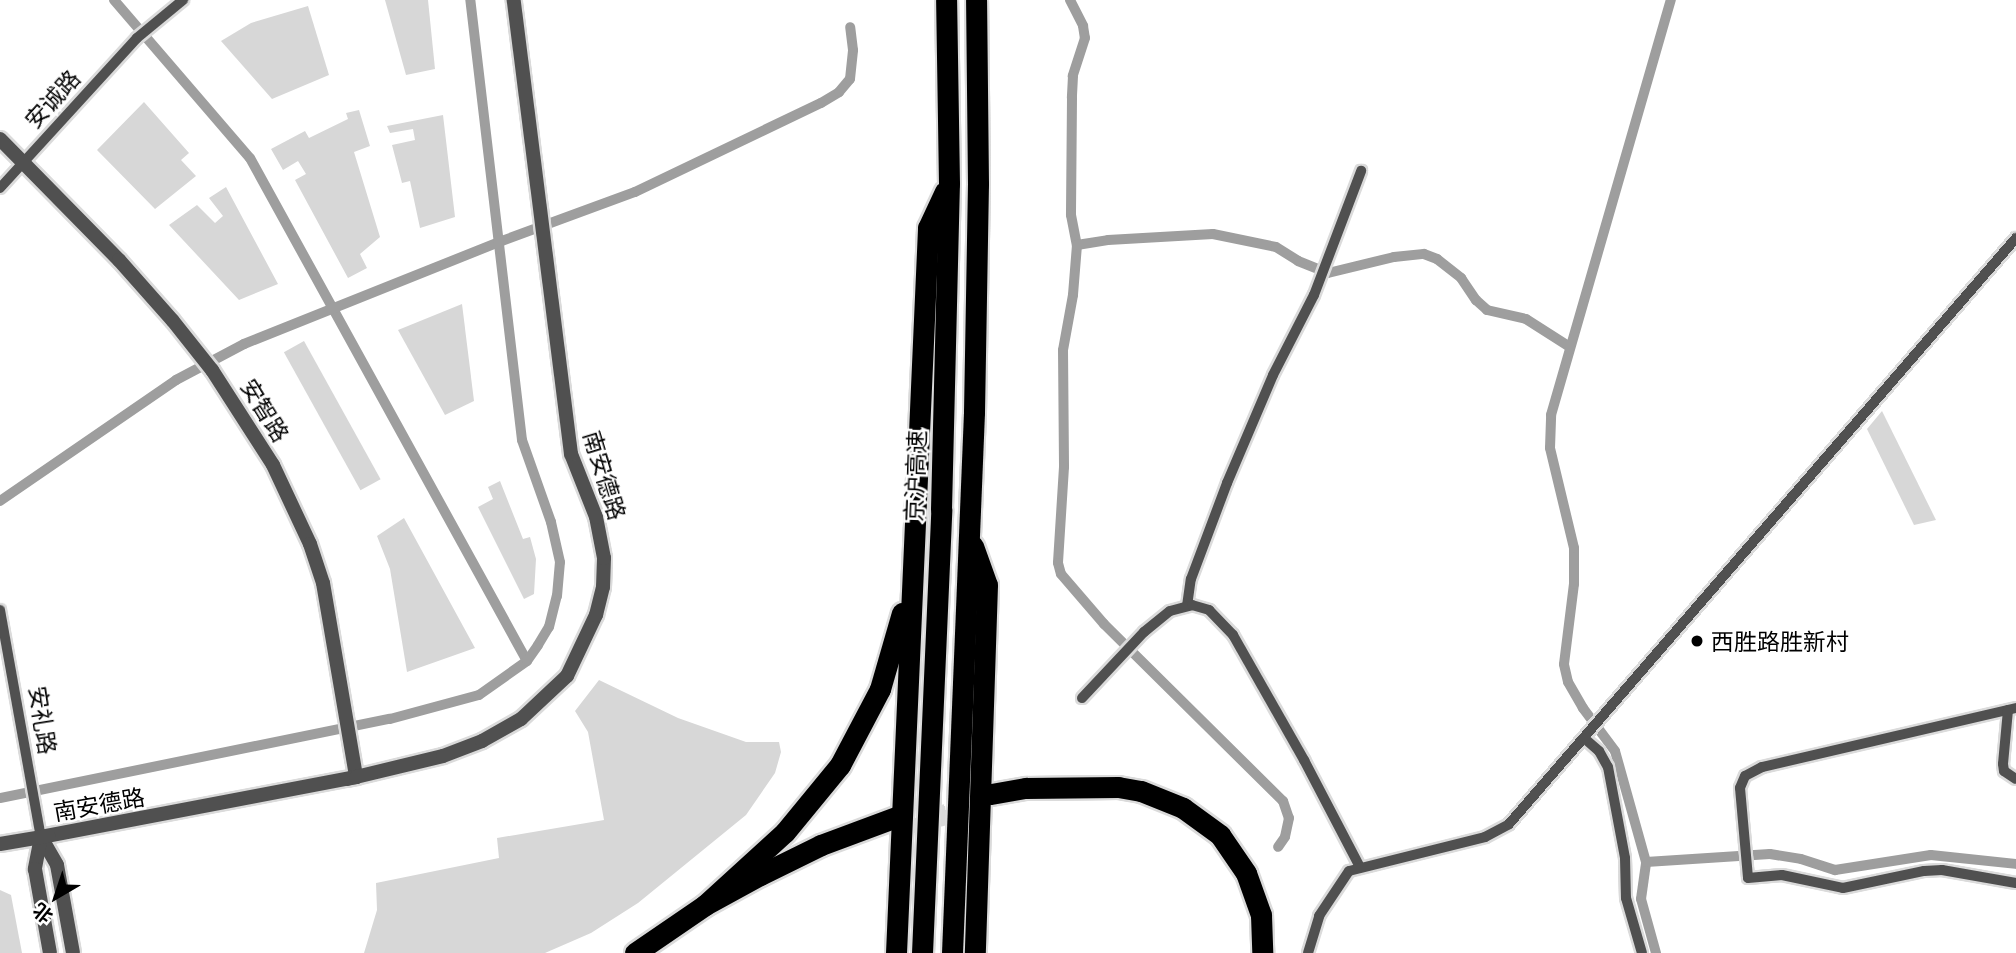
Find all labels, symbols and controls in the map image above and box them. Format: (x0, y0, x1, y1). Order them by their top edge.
street label: 安诚路 (19, 64, 85, 134)
street label: 安智路 (235, 373, 295, 447)
street label: 南安德路 (578, 427, 632, 523)
street label: 京沪高速 (900, 430, 930, 522)
place label: 西胜路胜新村 (1711, 627, 1849, 655)
marker: 西胜路胜新村 (1689, 633, 1705, 649)
street label: 安礼路 (24, 684, 62, 756)
street label: 南安德路 (51, 782, 147, 826)
north arrow (21, 862, 91, 932)
text: 北 (27, 897, 58, 929)

